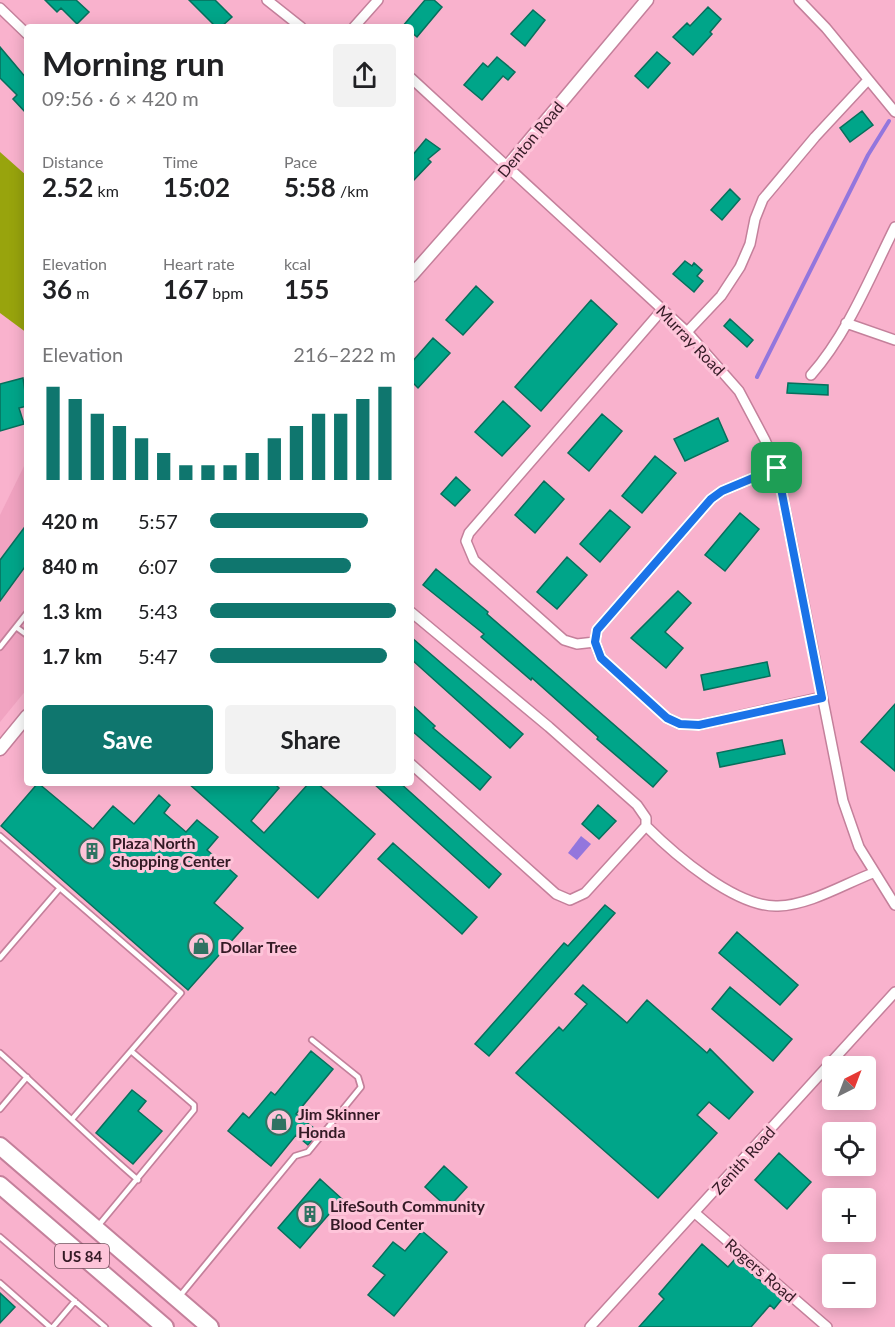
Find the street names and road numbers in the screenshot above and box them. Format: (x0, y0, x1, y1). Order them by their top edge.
street label: Denton Road (493, 97, 567, 181)
street label: Murray Road (653, 301, 729, 379)
street label: Zenith Road (708, 1122, 778, 1198)
street label: Rogers Road (722, 1234, 800, 1306)
road number: US 84 (55, 1244, 109, 1268)

